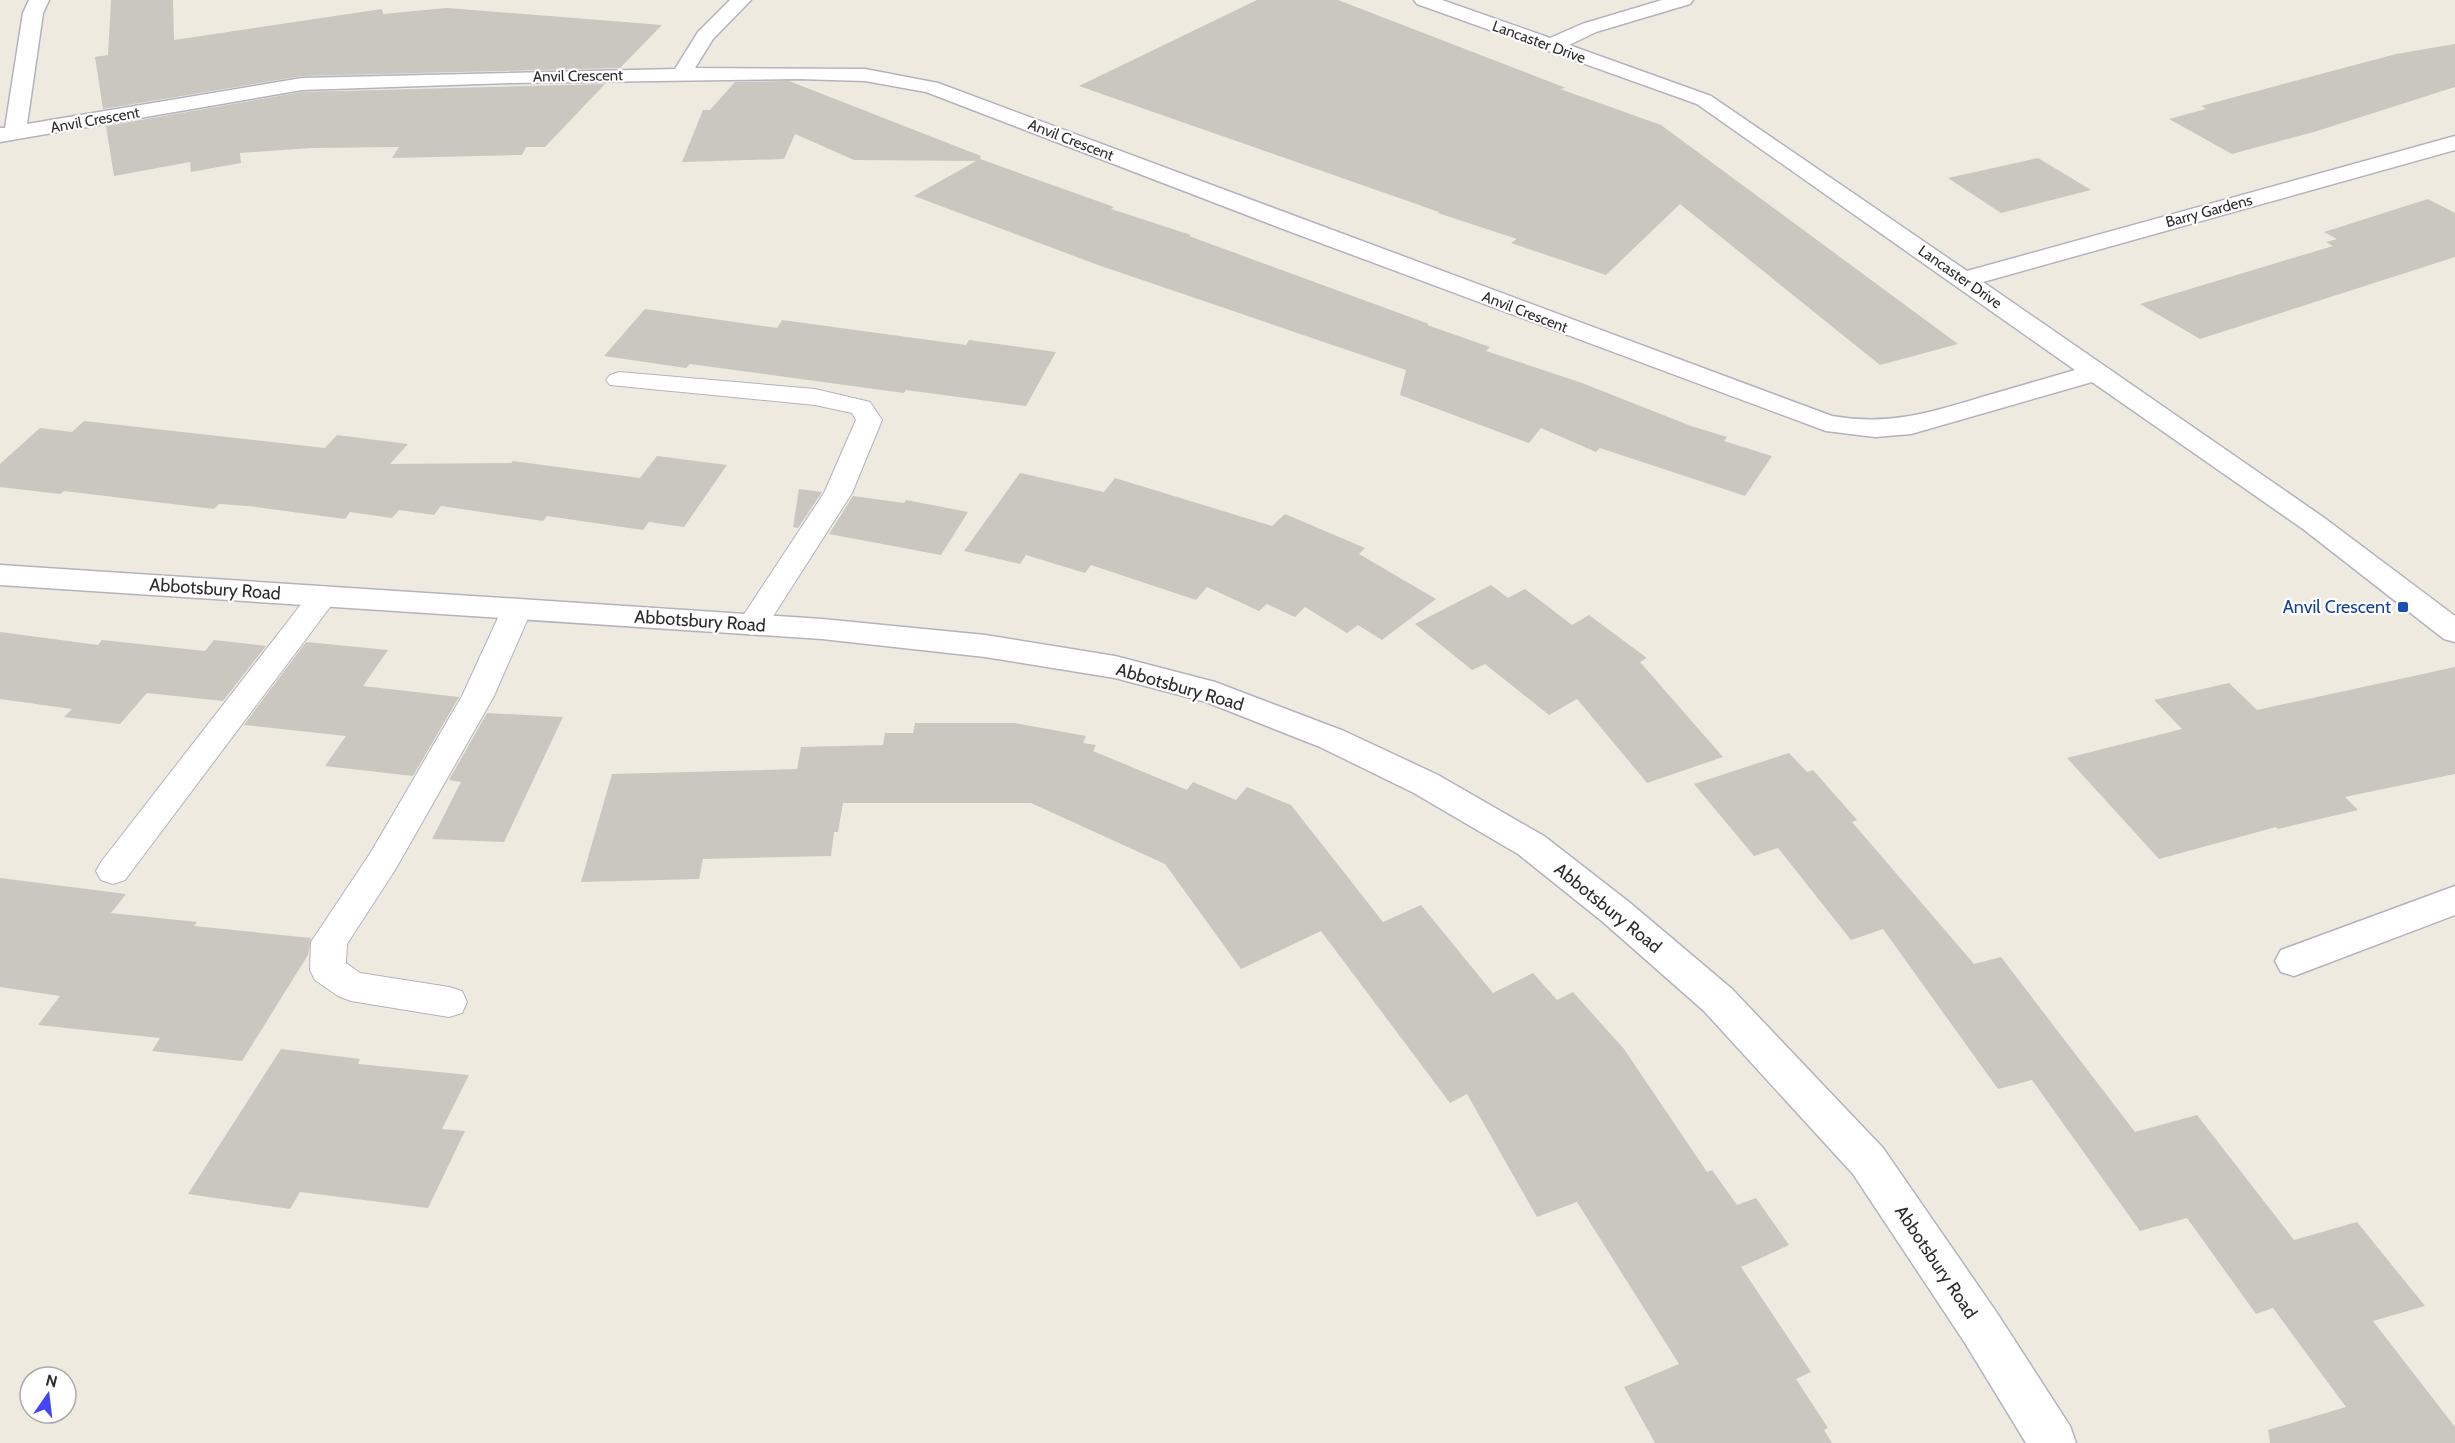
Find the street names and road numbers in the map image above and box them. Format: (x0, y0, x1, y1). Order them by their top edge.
street label: Lancaster Drive (1490, 17, 1588, 67)
street label: Anvil Crescent (533, 66, 623, 86)
street label: Anvil Crescent (49, 103, 141, 137)
street label: Anvil Crescent (1026, 115, 1116, 165)
street label: Barry Gardens (2164, 191, 2254, 231)
street label: Lancaster Drive (1915, 242, 2005, 313)
street label: Anvil Crescent (1480, 287, 1570, 337)
street label: Abbotsbury Road (149, 573, 281, 605)
street label: Abbotsbury Road (634, 605, 766, 637)
street label: Abbotsbury Road (1114, 658, 1246, 716)
street label: Abbotsbury Road (1550, 858, 1666, 958)
street label: Abbotsbury Road (1890, 1201, 1982, 1323)

